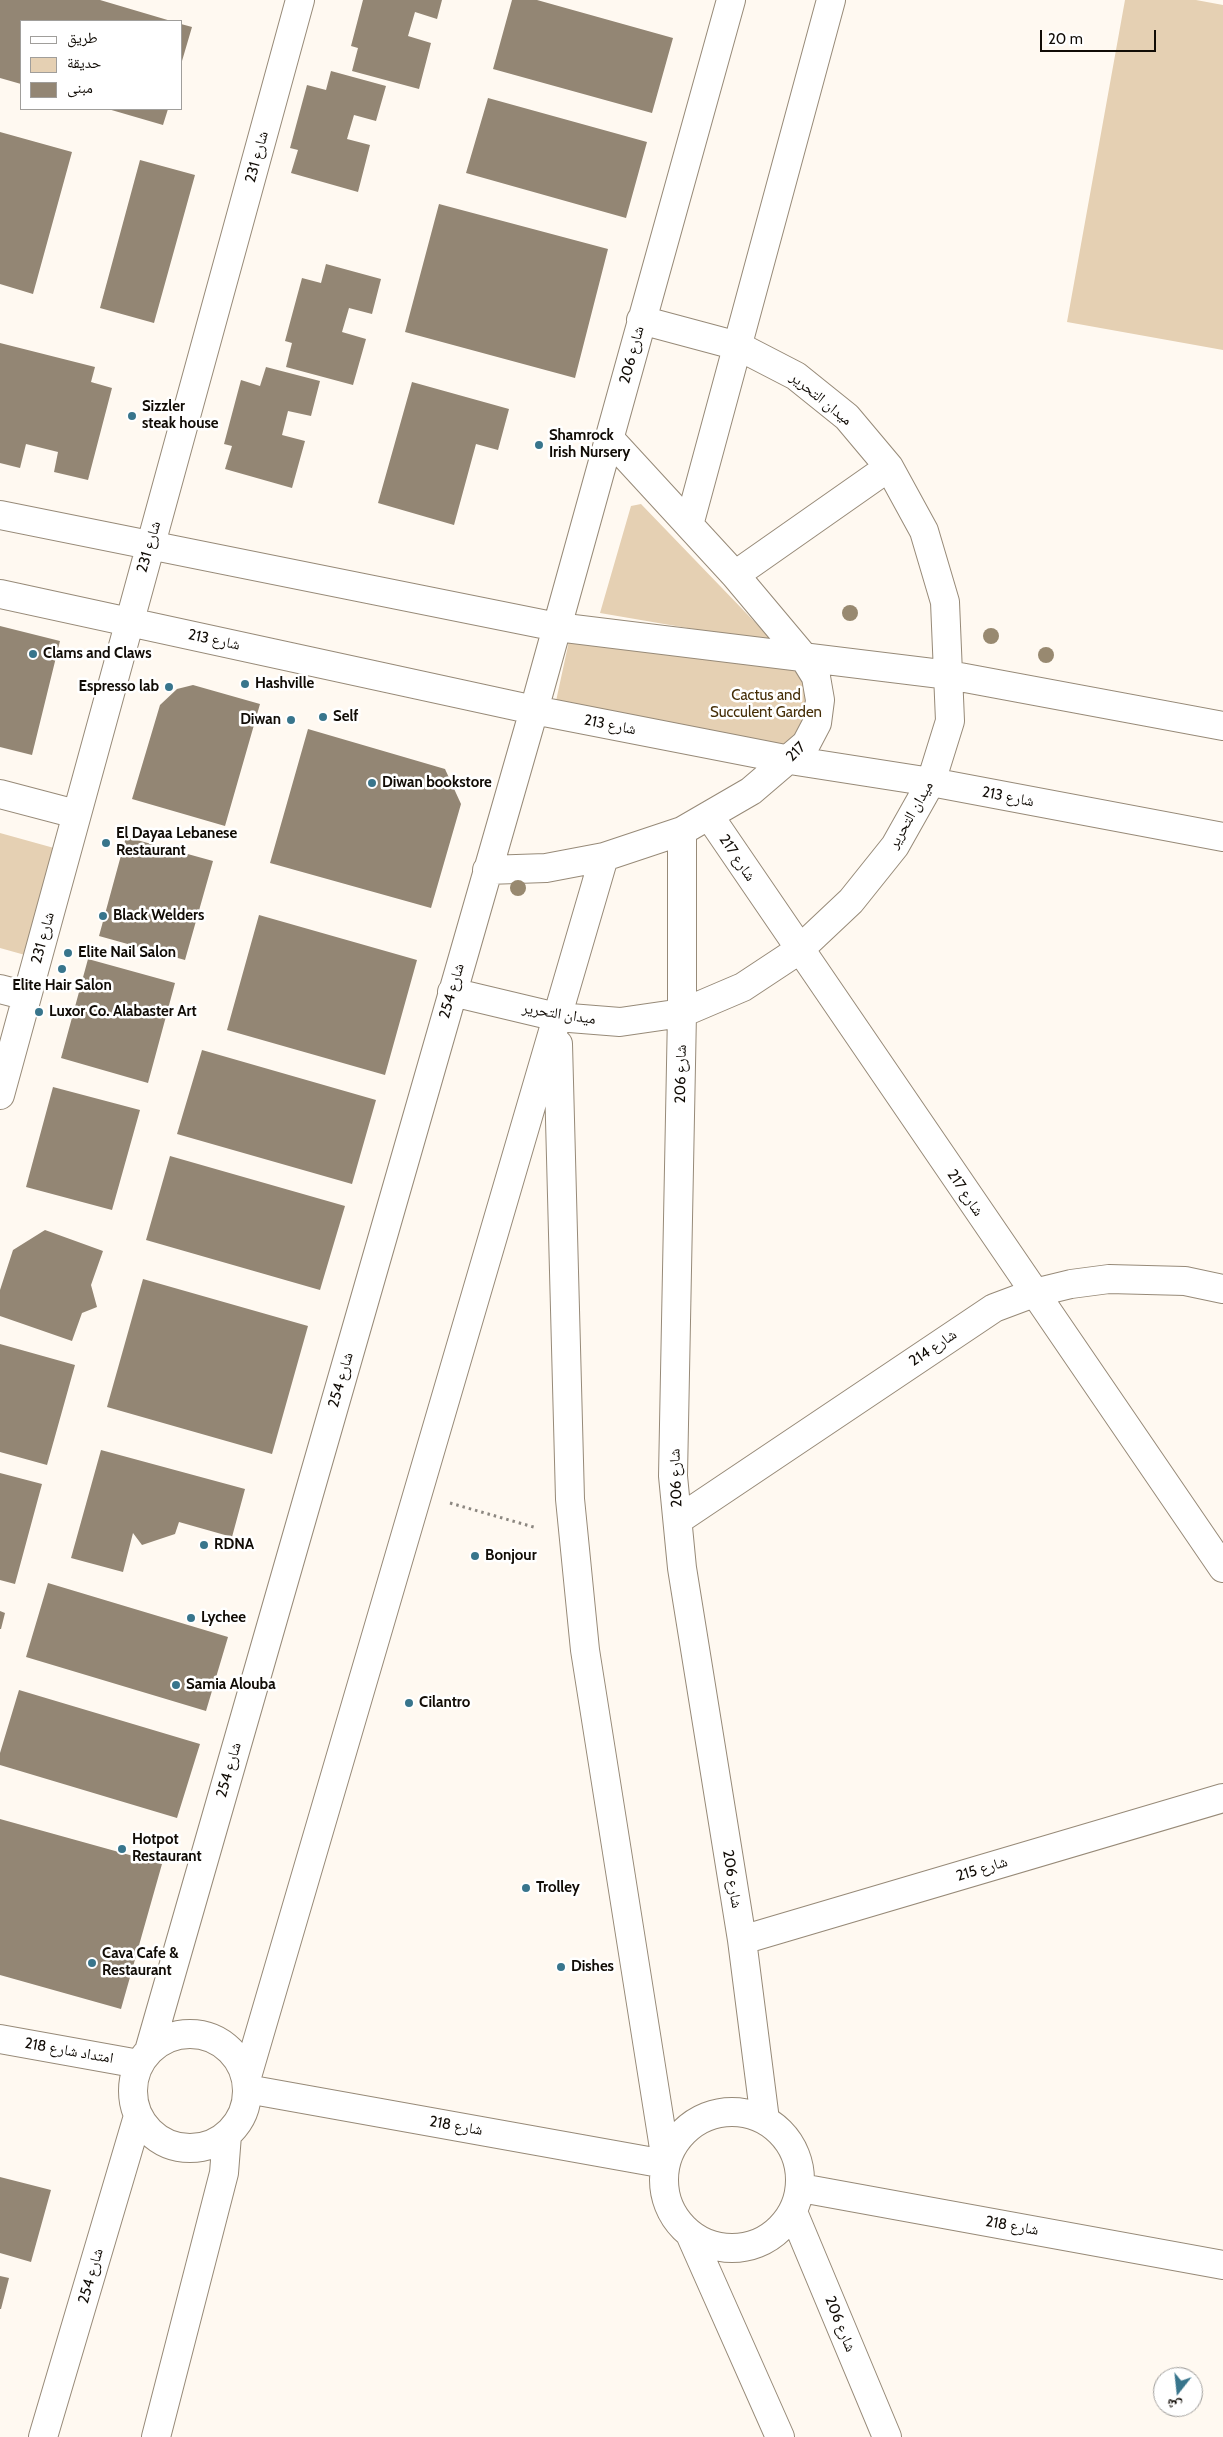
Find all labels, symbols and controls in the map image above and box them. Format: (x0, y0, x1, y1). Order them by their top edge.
legend (20, 20, 182, 110)
scale bar (1043, 20, 1159, 52)
text: طريق (67, 29, 98, 47)
text: 20 m (1048, 30, 1083, 48)
text: حديقة (67, 54, 101, 72)
text: مبنى (67, 79, 93, 97)
street label: شارع 231 (241, 129, 273, 185)
street label: شارع 206 (616, 324, 648, 386)
street label: ميدان التحرير (786, 369, 856, 429)
place label: Sizzler steak house (142, 398, 219, 433)
marker: Sizzler steak house (126, 410, 138, 422)
place label: Shamrock Irish Nursery (549, 427, 630, 462)
marker: Shamrock Irish Nursery (533, 439, 545, 451)
street label: شارع 231 (133, 519, 165, 575)
street label: شارع 213 (186, 626, 242, 654)
place label: Clams and Claws (43, 645, 152, 663)
marker: Clams and Claws (27, 648, 39, 660)
place label: Hashville (255, 675, 314, 693)
place label: Espresso lab (78, 678, 159, 696)
marker: Hashville (239, 678, 251, 690)
marker: Espresso lab (163, 681, 175, 693)
park label: Cactus and Succulent Garden (710, 687, 822, 722)
place label: Self (333, 708, 358, 726)
place label: Diwan (240, 711, 281, 729)
marker: Self (317, 711, 329, 723)
street label: شارع 213 (582, 711, 638, 739)
marker: Diwan (285, 714, 297, 726)
street label: 217 (782, 738, 810, 766)
place label: Diwan bookstore (382, 774, 492, 792)
marker: Diwan bookstore (366, 777, 378, 789)
street label: ميدان التحرير (885, 778, 937, 852)
street label: شارع 213 (980, 783, 1036, 811)
place label: El Dayaa Lebanese Restaurant (116, 825, 237, 860)
street label: شارع 217 (715, 831, 759, 885)
marker: El Dayaa Lebanese Restaurant (100, 837, 112, 849)
place label: Black Welders (113, 907, 204, 925)
street label: شارع 231 (27, 910, 59, 966)
marker: Black Welders (97, 910, 109, 922)
place label: Elite Nail Salon (78, 944, 176, 962)
marker: Elite Nail Salon (62, 947, 74, 959)
street label: شارع 254 (436, 961, 468, 1021)
marker: Elite Hair Salon (56, 963, 68, 975)
place label: Elite Hair Salon (12, 977, 112, 995)
street label: ميدان التحرير (521, 999, 597, 1029)
place label: Luxor Co. Alabaster Art (49, 1003, 197, 1021)
marker: Luxor Co. Alabaster Art (33, 1006, 45, 1018)
street label: شارع 206 (671, 1044, 691, 1104)
street label: شارع 217 (943, 1166, 987, 1220)
street label: شارع 214 (906, 1326, 960, 1370)
street label: شارع 254 (325, 1350, 357, 1410)
street label: شارع 206 (666, 1448, 686, 1508)
place label: RDNA (214, 1536, 254, 1554)
marker: RDNA (198, 1539, 210, 1551)
place label: Bonjour (485, 1547, 537, 1565)
marker: Bonjour (469, 1550, 481, 1562)
place label: Lychee (201, 1609, 246, 1627)
marker: Lychee (185, 1612, 197, 1624)
place label: Samia Alouba (186, 1676, 276, 1694)
marker: Samia Alouba (170, 1679, 182, 1691)
place label: Cilantro (419, 1694, 470, 1712)
marker: Cilantro (403, 1697, 415, 1709)
street label: شارع 254 (213, 1740, 245, 1800)
place label: Hotpot Restaurant (132, 1831, 202, 1866)
marker: Hotpot Restaurant (116, 1843, 128, 1855)
street label: شارع 206 (719, 1849, 745, 1909)
street label: شارع 215 (954, 1853, 1010, 1885)
place label: Trolley (536, 1879, 580, 1897)
marker: Trolley (520, 1882, 532, 1894)
place label: Cava Cafe & Restaurant (102, 1945, 179, 1980)
marker: Cava Cafe & Restaurant (86, 1957, 98, 1969)
place label: Dishes (571, 1958, 614, 1976)
marker: Dishes (555, 1961, 567, 1973)
street label: امتداد شارع 218 (23, 2034, 115, 2068)
street label: شارع 218 (428, 2112, 484, 2140)
street label: شارع 218 (984, 2212, 1040, 2240)
street label: شارع 254 (75, 2246, 107, 2306)
street label: شارع 206 (821, 2293, 859, 2355)
north arrow (1153, 2367, 1203, 2417)
text: ش (1165, 2395, 1184, 2416)

